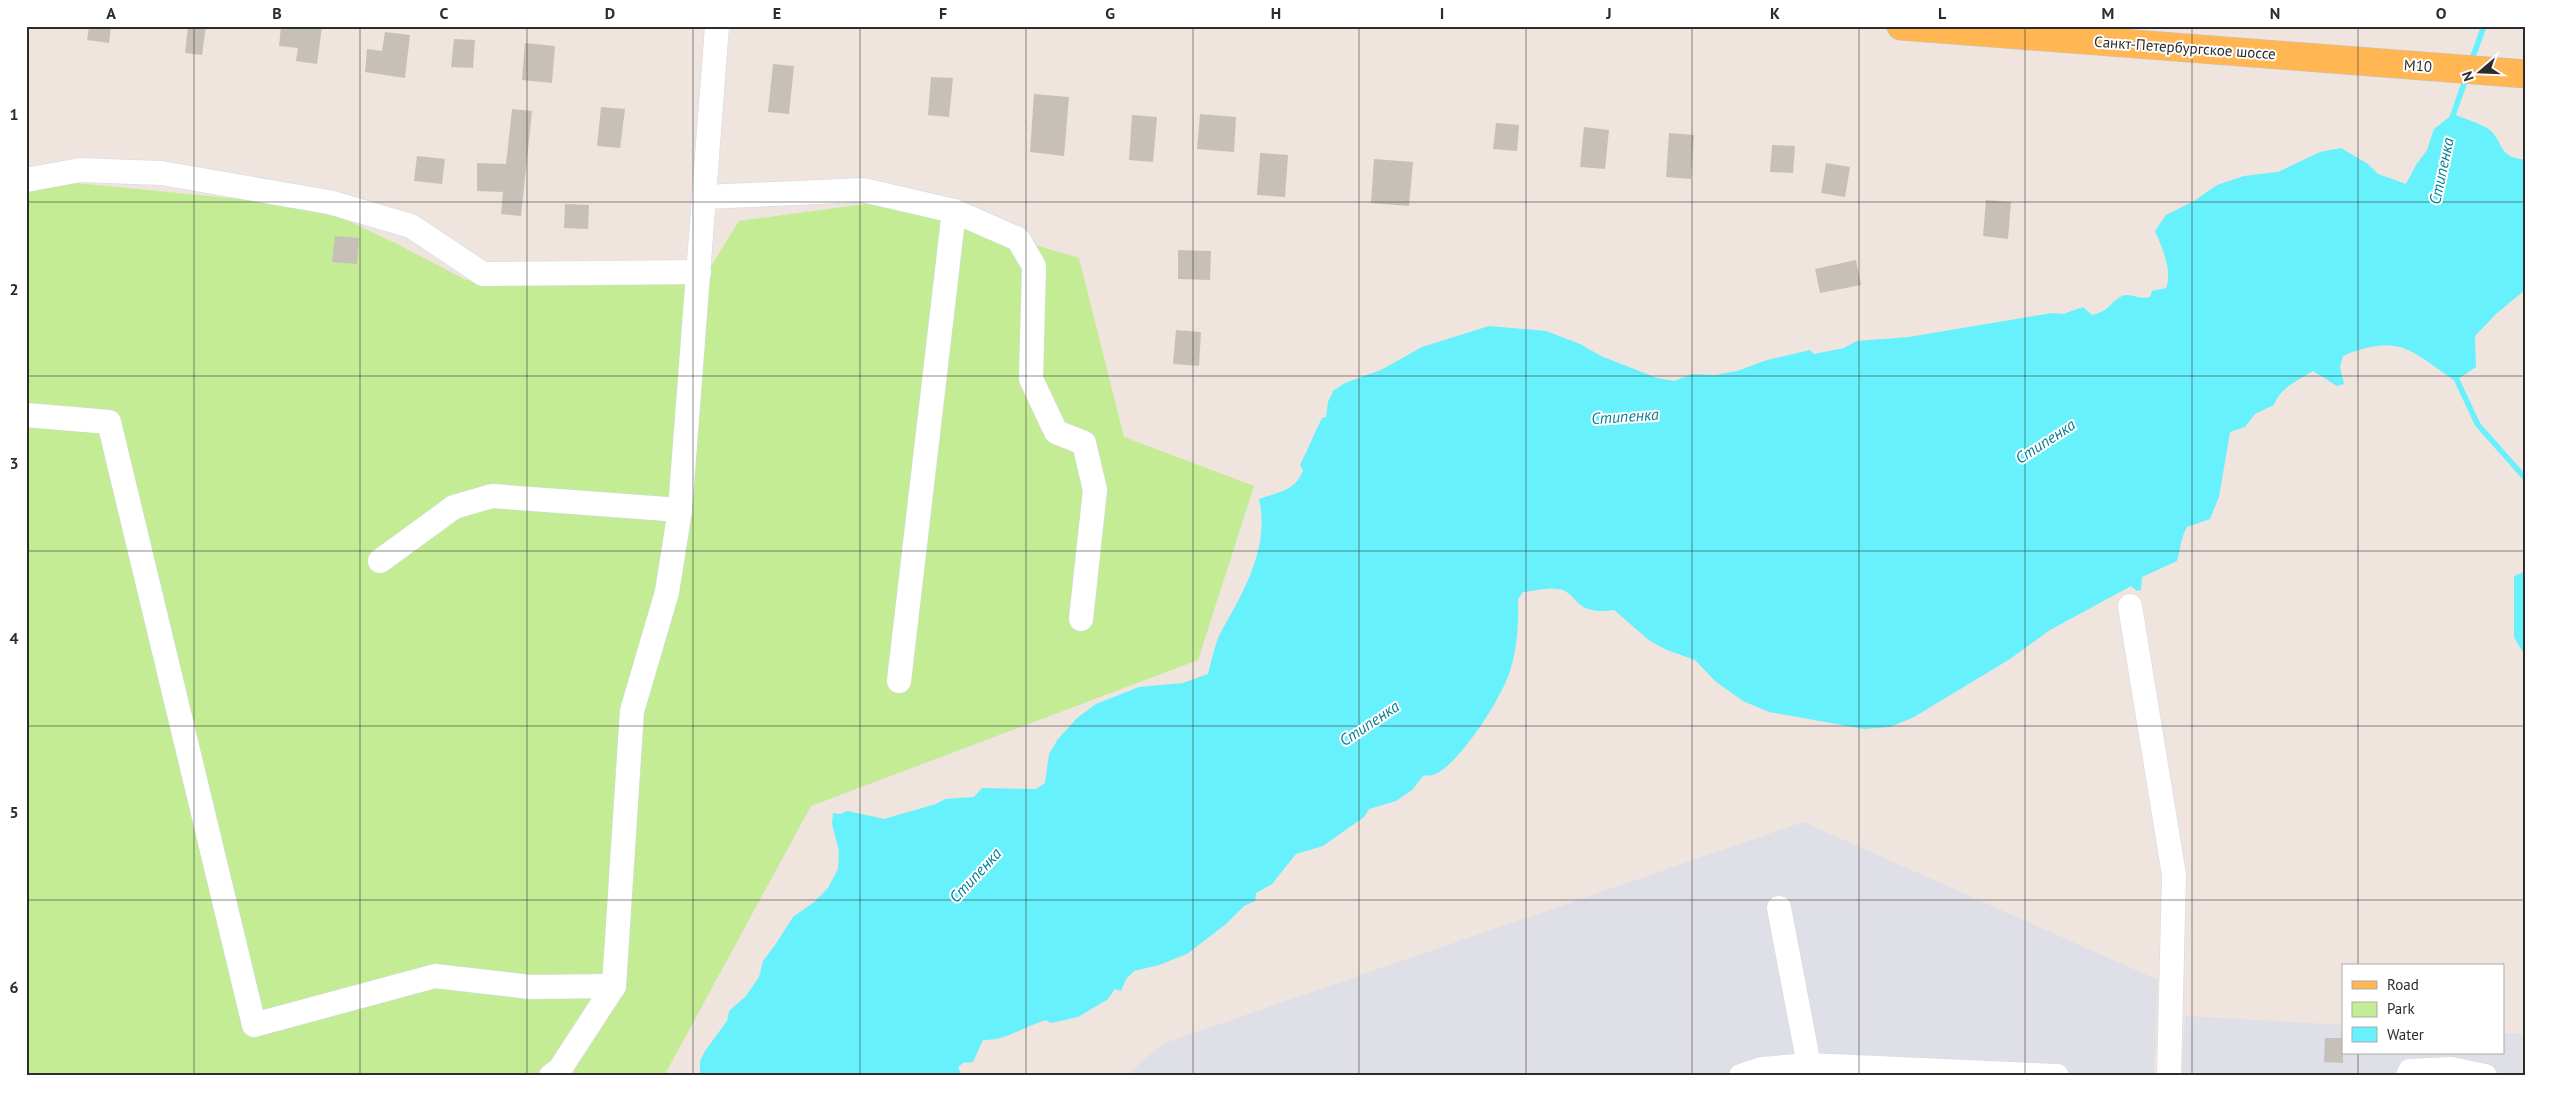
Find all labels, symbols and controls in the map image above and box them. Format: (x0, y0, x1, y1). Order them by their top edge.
text: A (106, 3, 116, 23)
text: B (272, 3, 282, 23)
text: C (440, 3, 449, 23)
text: D (605, 3, 615, 23)
text: E (773, 3, 781, 23)
text: F (939, 3, 947, 23)
text: G (1105, 3, 1115, 23)
text: H (1271, 3, 1281, 23)
text: I (1440, 3, 1444, 23)
text: J (1605, 3, 1612, 23)
text: K (1770, 3, 1780, 23)
text: L (1938, 3, 1947, 23)
text: M (2102, 3, 2114, 23)
text: N (2270, 3, 2280, 23)
text: O (2436, 3, 2447, 23)
street label: Санкт-Петербургское шоссе (2094, 32, 2276, 63)
north arrow (2454, 48, 2504, 98)
street label: M10 (2403, 55, 2433, 76)
text: N (2458, 69, 2478, 84)
text: 1 (9, 104, 19, 124)
water label: Стипенка (2424, 136, 2458, 206)
text: 2 (9, 279, 19, 299)
water label: Стипенка (1591, 404, 1660, 428)
water label: Стипенка (2011, 414, 2079, 468)
text: 3 (9, 453, 19, 473)
text: 4 (9, 628, 19, 648)
water label: Стипенка (1335, 696, 1403, 750)
text: 5 (9, 802, 19, 822)
water label: Стипенка (945, 843, 1005, 907)
legend (2342, 964, 2504, 1054)
text: Road (2387, 975, 2419, 994)
text: 6 (9, 977, 19, 997)
text: Park (2387, 999, 2415, 1018)
text: Water (2387, 1025, 2424, 1044)

